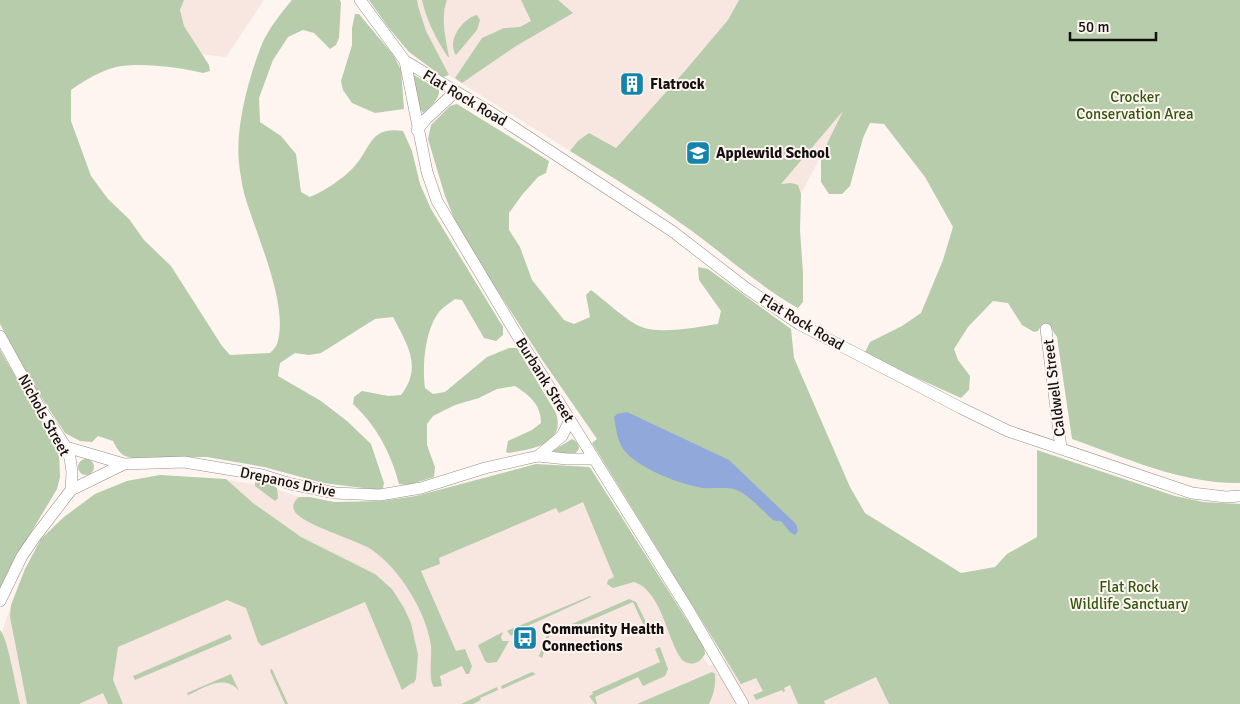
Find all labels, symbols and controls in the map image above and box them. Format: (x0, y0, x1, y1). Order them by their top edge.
scale bar (1070, 10, 1156, 42)
text: 50 m (1078, 18, 1109, 36)
street label: Flat Rock Road (420, 66, 510, 130)
building icon: Flatrock (619, 71, 645, 97)
place label: Flatrock (650, 75, 705, 93)
park label: Crocker Conservation Area (1076, 88, 1194, 123)
school or university icon: Applewild School (685, 140, 711, 166)
place label: Applewild School (716, 144, 830, 162)
street label: Flat Rock Road (757, 290, 847, 354)
street label: Burbank Street (512, 334, 578, 426)
street label: Caldwell Street (1039, 338, 1069, 438)
street label: Nichols Street (14, 371, 74, 459)
street label: Drepanos Drive (238, 463, 338, 501)
park label: Flat Rock Wildlife Sanctuary (1070, 578, 1188, 613)
place label: Community Health Connections (542, 620, 664, 655)
bus stop icon: Community Health Connections (512, 625, 538, 651)

